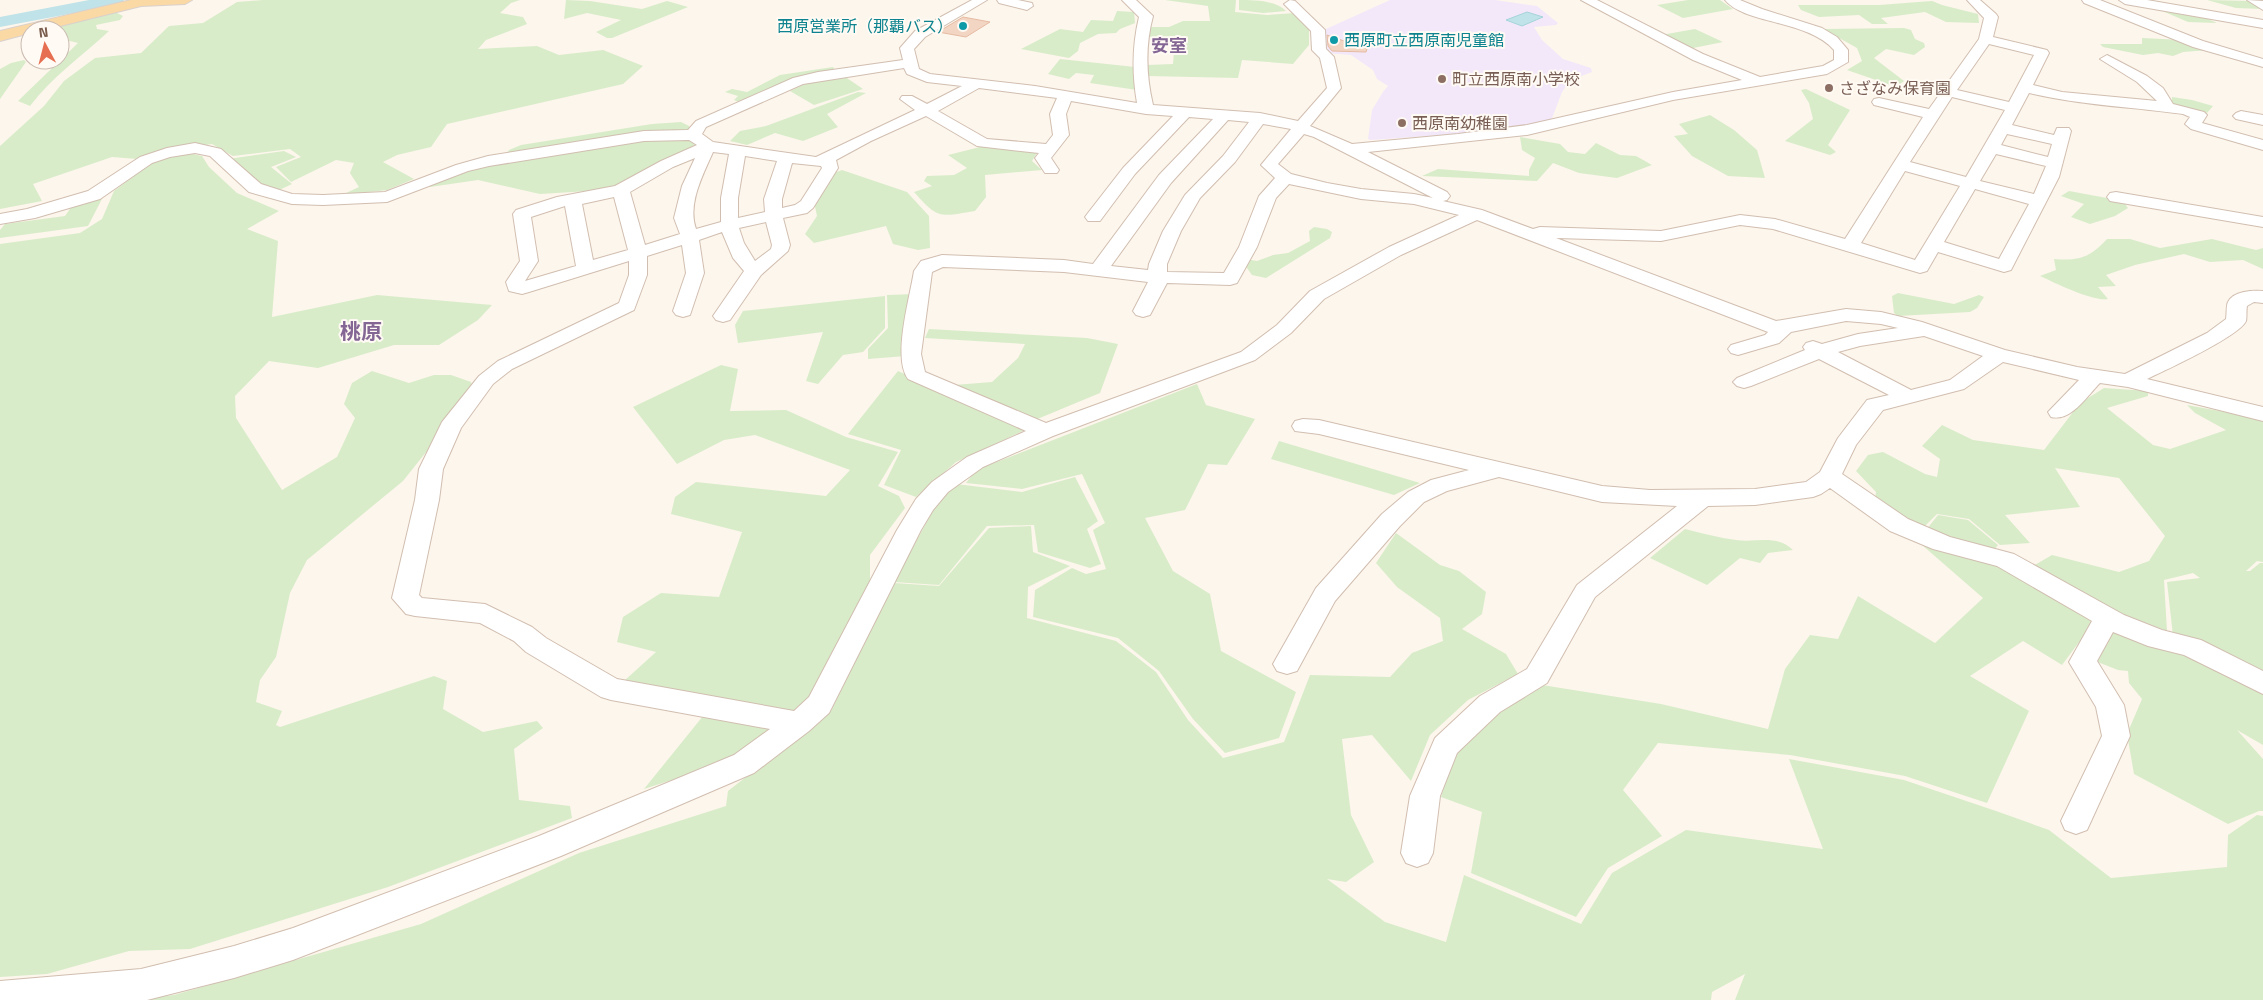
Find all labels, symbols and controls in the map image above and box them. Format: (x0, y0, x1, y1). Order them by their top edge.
place label: 西原営業所（那覇バス） (777, 14, 953, 38)
north arrow (20, 20, 70, 70)
marker: 西原営業所（那覇バス） (957, 20, 969, 32)
text: N (37, 21, 49, 43)
place label: 西原町立西原南児童館 (1344, 28, 1504, 52)
district label: 安室 (1151, 32, 1187, 59)
marker: 西原町立西原南児童館 (1328, 34, 1340, 46)
place label: 町立西原南小学校 (1452, 67, 1580, 91)
marker: 町立西原南小学校 (1436, 73, 1448, 85)
place label: さざなみ保育園 (1839, 76, 1951, 100)
marker: さざなみ保育園 (1823, 82, 1835, 94)
place label: 西原南幼稚園 (1412, 111, 1508, 135)
marker: 西原南幼稚園 (1396, 117, 1408, 129)
district label: 桃原 (340, 315, 382, 347)

